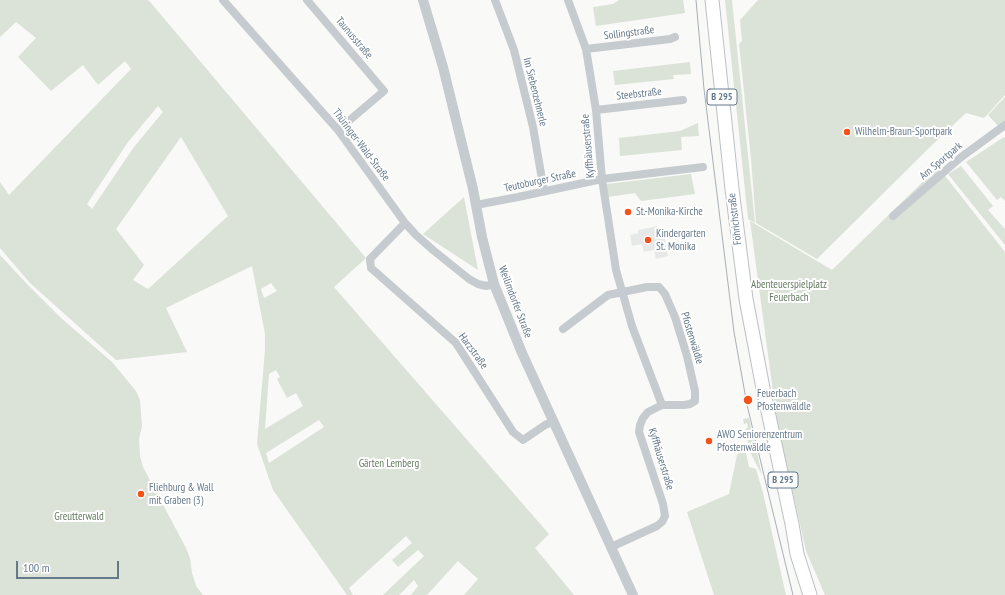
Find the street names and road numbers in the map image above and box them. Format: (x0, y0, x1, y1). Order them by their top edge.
street label: Taunusstraße (333, 14, 375, 62)
street label: Sollingstraße (603, 23, 655, 43)
street label: Im Siebenzehnerle (520, 56, 550, 128)
street label: Steebstraße (616, 85, 662, 103)
road number: B 295 (707, 89, 737, 105)
street label: Thüringer-Wald-Straße (329, 106, 393, 184)
street label: Kyffhäuserstraße (579, 113, 597, 179)
street label: Am Sportpark (917, 139, 965, 183)
street label: Teutoburger Straße (503, 167, 577, 195)
street label: Föhrichstraße (725, 192, 745, 246)
street label: Weilimdorfer Straße (495, 264, 535, 340)
street label: Pfostenwäldle (678, 310, 706, 366)
street label: Harzstraße (456, 330, 490, 372)
street label: Kyffhäuserstraße (645, 426, 677, 492)
road number: B 295 (768, 472, 798, 488)

